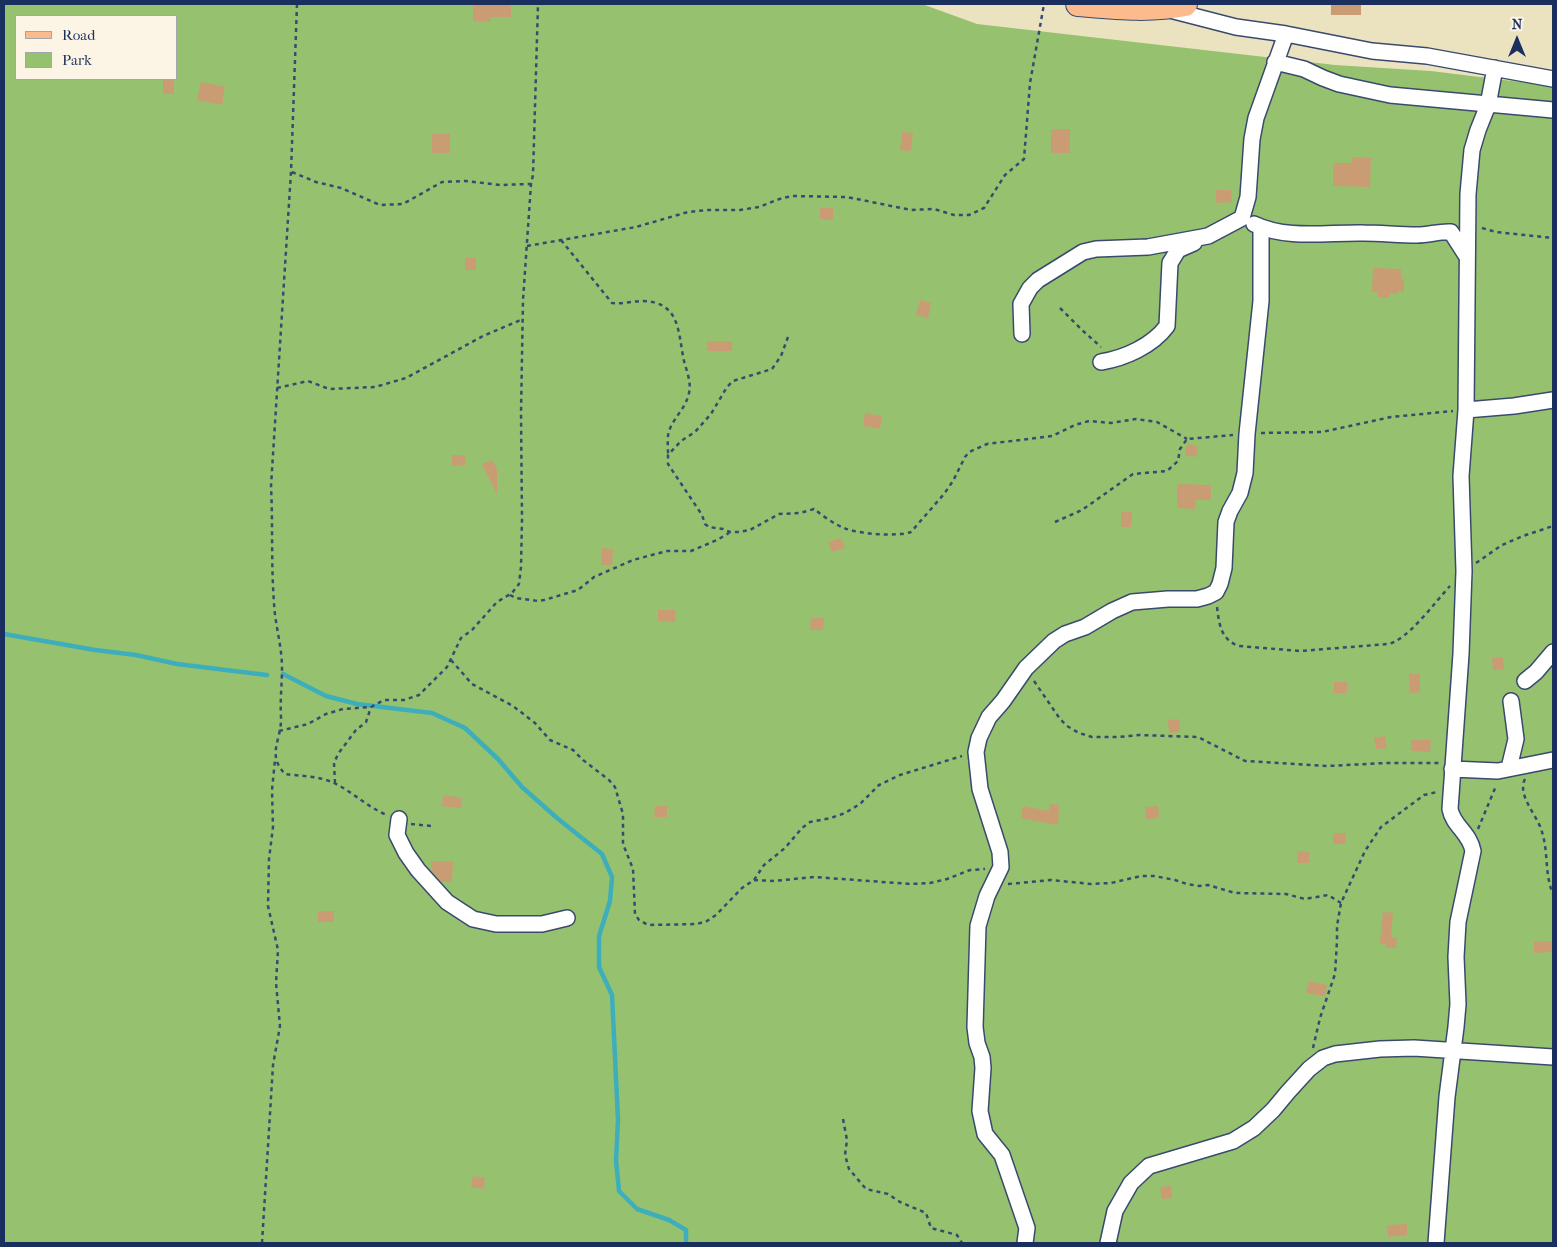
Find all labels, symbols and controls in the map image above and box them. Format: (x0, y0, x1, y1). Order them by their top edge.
legend (15, 15, 178, 80)
north arrow (1492, 15, 1542, 65)
text: N (1512, 16, 1522, 33)
text: Road (62, 26, 95, 44)
text: Park (62, 51, 92, 69)

